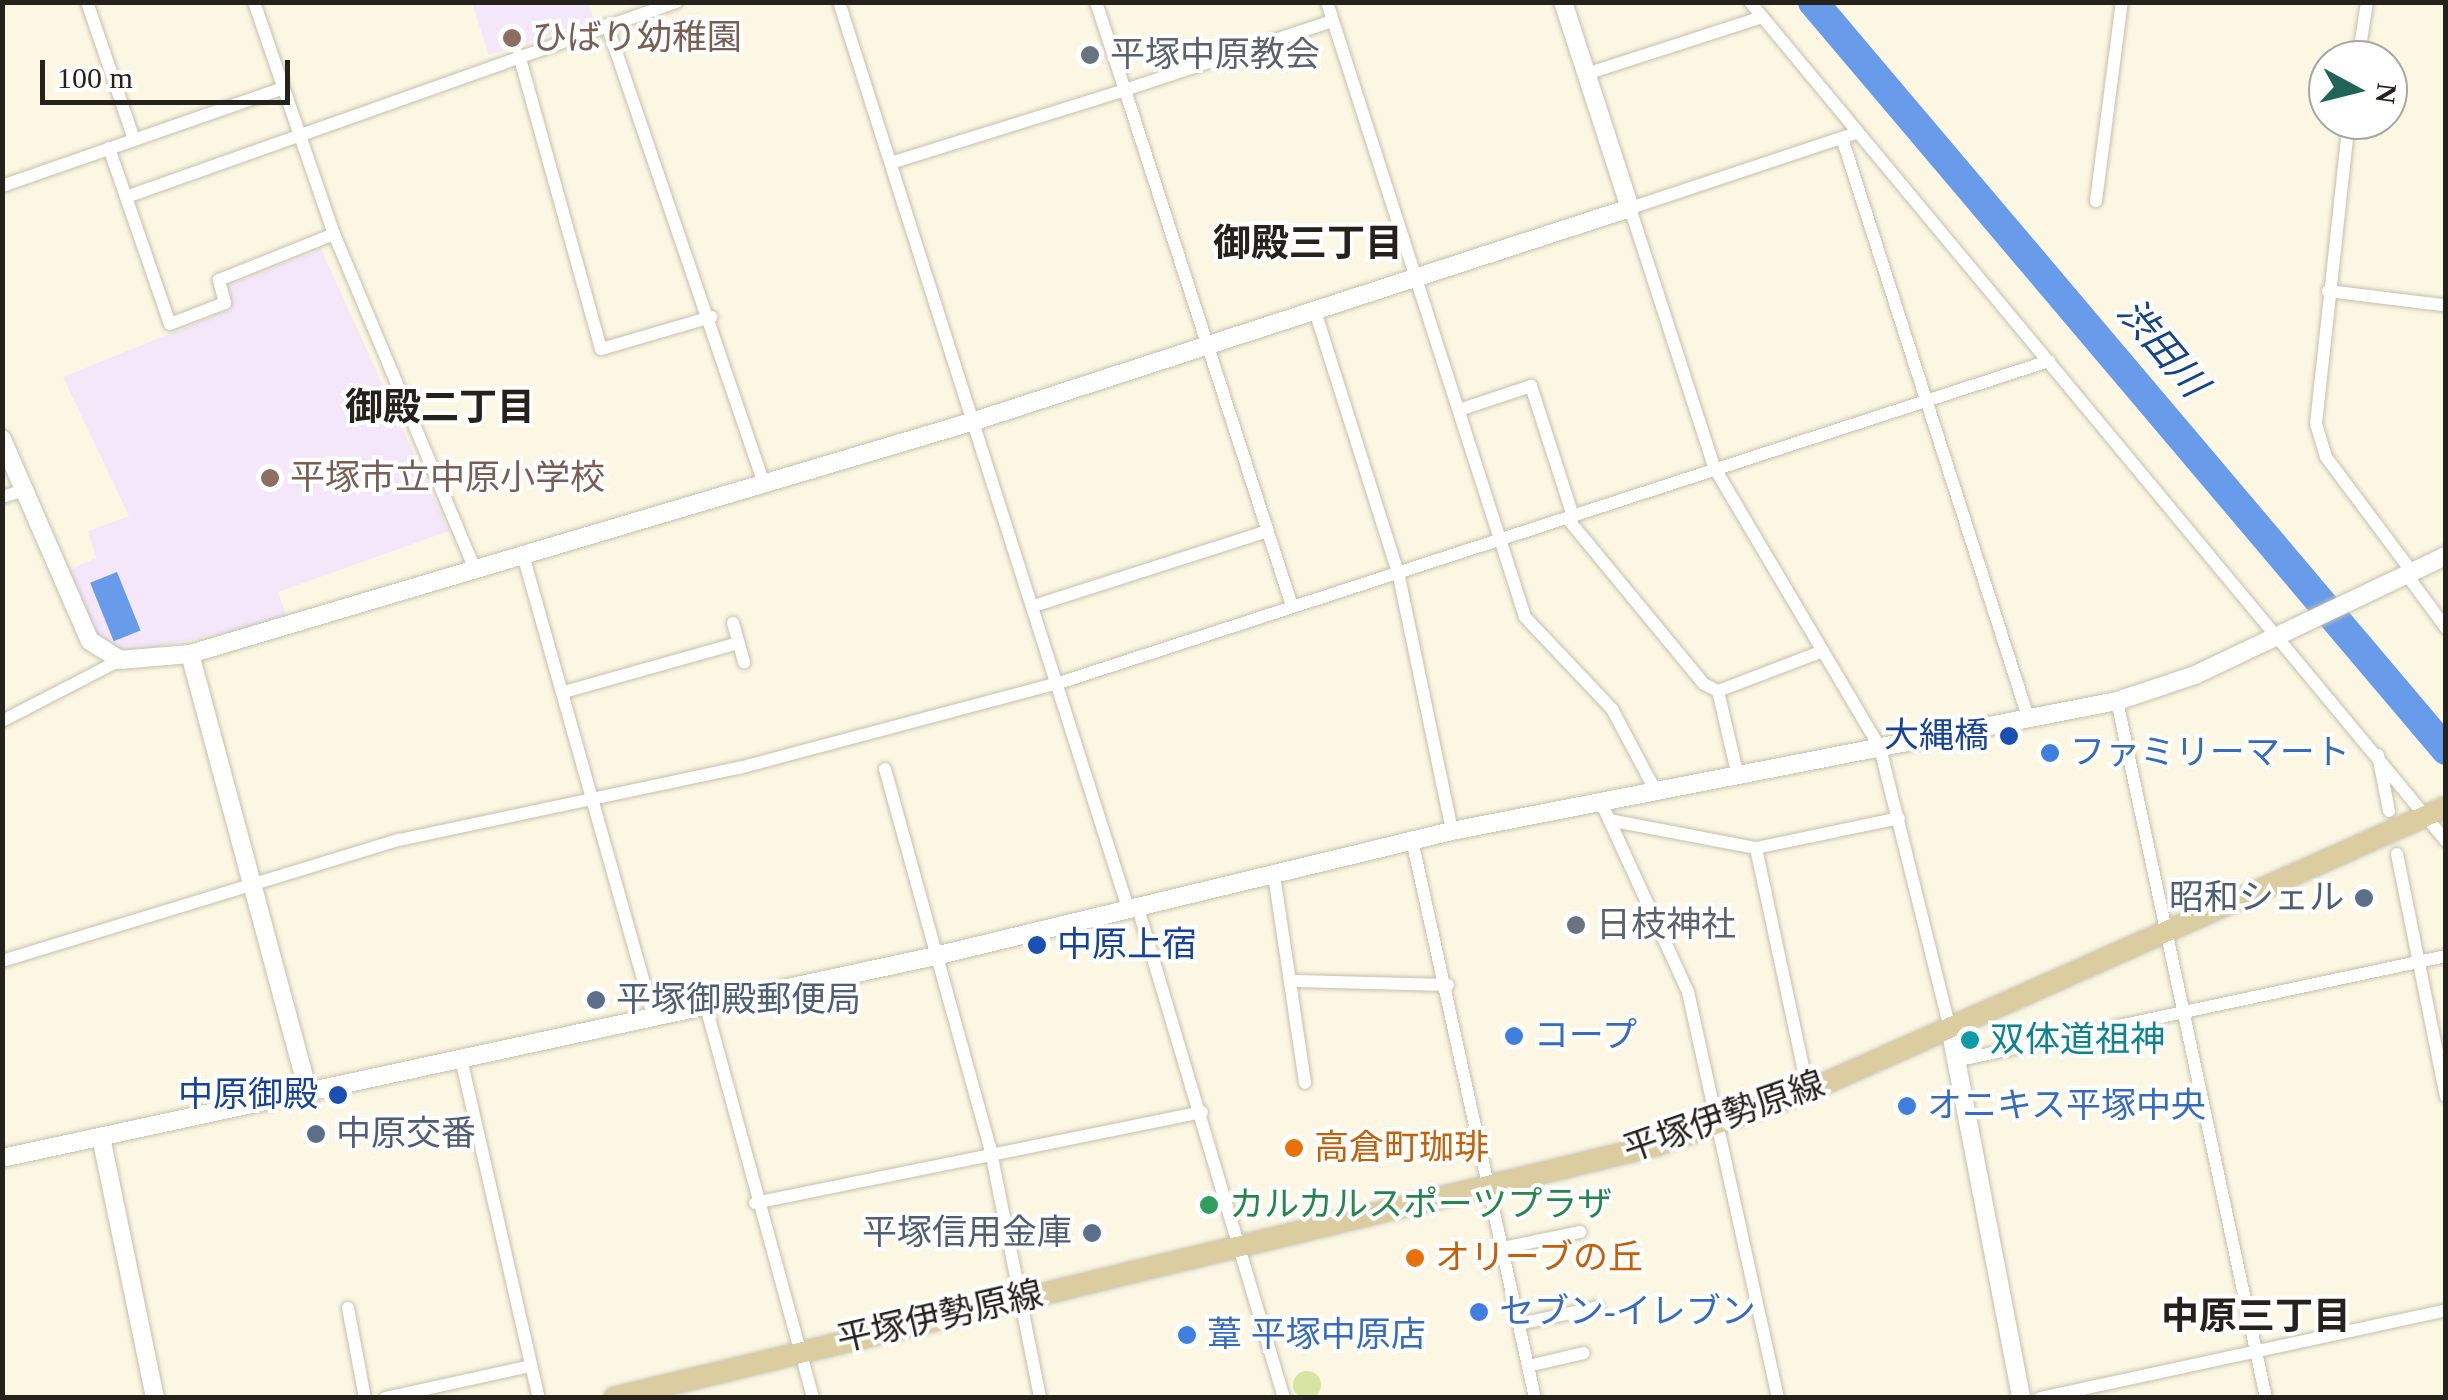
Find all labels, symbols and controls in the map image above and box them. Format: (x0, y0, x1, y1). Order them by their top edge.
place label: ひばり幼稚園 (532, 17, 742, 59)
marker: ひばり幼稚園 (501, 27, 523, 49)
place label: 平塚中原教会 (1110, 34, 1320, 76)
scale bar (45, 40, 295, 102)
north arrow (2308, 40, 2408, 140)
marker: 平塚中原教会 (1079, 44, 1101, 66)
text: 100 m (57, 61, 133, 94)
text: N (2370, 82, 2403, 105)
district label: 御殿三丁目 (1213, 221, 1403, 267)
water label: 渋田川 (2108, 290, 2216, 406)
district label: 御殿二丁目 (345, 385, 535, 431)
place label: 平塚市立中原小学校 (290, 457, 605, 499)
marker: 平塚市立中原小学校 (259, 467, 281, 489)
place label: 大縄橋 (1884, 715, 1989, 757)
marker: 大縄橋 (1998, 725, 2020, 747)
place label: ファミリーマート (2070, 732, 2350, 774)
marker: ファミリーマート (2039, 742, 2061, 764)
place label: 昭和シェル (2169, 877, 2344, 919)
marker: 昭和シェル (2353, 887, 2375, 909)
place label: 日枝神社 (1596, 904, 1736, 946)
marker: 日枝神社 (1565, 914, 1587, 936)
place label: 中原上宿 (1057, 924, 1197, 966)
marker: 中原上宿 (1026, 934, 1048, 956)
place label: 平塚御殿郵便局 (616, 979, 861, 1021)
marker: 平塚御殿郵便局 (585, 989, 607, 1011)
place label: コープ (1534, 1015, 1639, 1057)
place label: 双体道祖神 (1990, 1019, 2165, 1061)
marker: コープ (1503, 1025, 1525, 1047)
marker: 双体道祖神 (1959, 1029, 1981, 1051)
street label: 平塚伊勢原線 (1618, 1063, 1830, 1171)
place label: 中原御殿 (178, 1074, 318, 1116)
marker: 中原御殿 (327, 1084, 349, 1106)
place label: オニキス平塚中央 (1927, 1085, 2207, 1127)
marker: オニキス平塚中央 (1896, 1095, 1918, 1117)
place label: 中原交番 (336, 1113, 476, 1155)
marker: 中原交番 (305, 1123, 327, 1145)
place label: 高倉町珈琲 (1314, 1127, 1489, 1169)
marker: 高倉町珈琲 (1283, 1137, 1305, 1159)
place label: カルカルスポーツプラザ (1229, 1184, 1614, 1226)
marker: カルカルスポーツプラザ (1198, 1194, 1220, 1216)
place label: 平塚信用金庫 (862, 1212, 1072, 1254)
marker: 平塚信用金庫 (1081, 1222, 1103, 1244)
place label: オリーブの丘 (1435, 1237, 1645, 1279)
marker: オリーブの丘 (1404, 1247, 1426, 1269)
street label: 平塚伊勢原線 (833, 1273, 1047, 1361)
place label: セブン-イレブン (1499, 1291, 1756, 1333)
district label: 中原三丁目 (2161, 1294, 2351, 1340)
marker: セブン-イレブン (1468, 1301, 1490, 1323)
place label: 葦 平塚中原店 (1207, 1314, 1426, 1356)
marker: 葦 平塚中原店 (1176, 1324, 1198, 1346)

